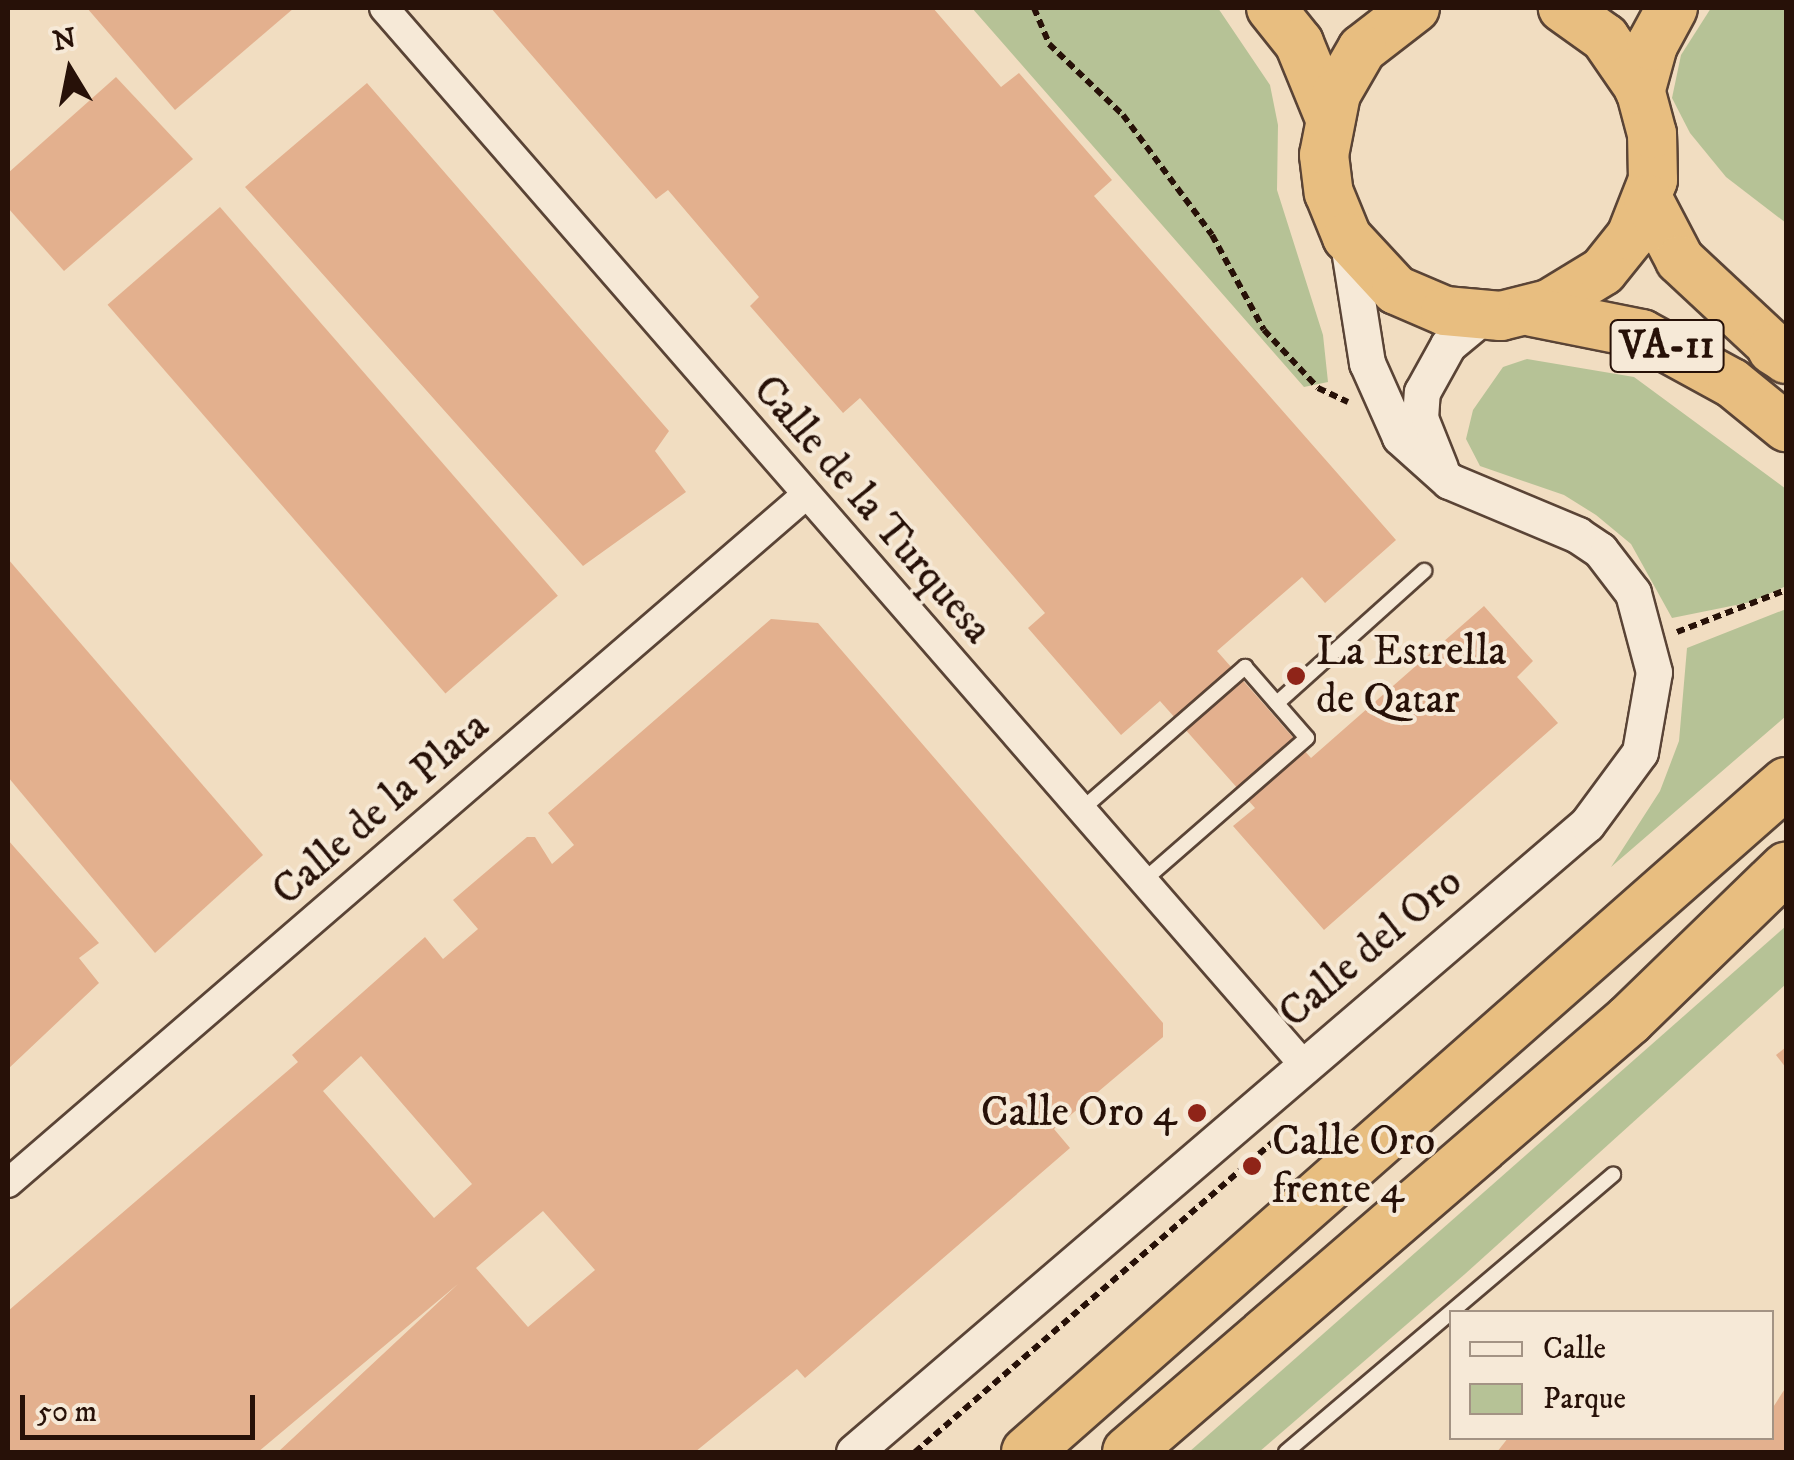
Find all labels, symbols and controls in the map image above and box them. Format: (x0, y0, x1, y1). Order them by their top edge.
north arrow (20, 20, 120, 120)
text: N (50, 21, 79, 59)
road number: VA-11 (1610, 311, 1724, 381)
street label: Calle de la Turquesa (742, 366, 1002, 654)
place label: La Estrella de Qatar (1316, 627, 1506, 726)
marker: La Estrella de Qatar (1285, 665, 1307, 687)
street label: Calle de la Plata (263, 701, 499, 917)
street label: Calle del Oro (1269, 857, 1473, 1039)
place label: Calle Oro 4 (981, 1088, 1177, 1138)
marker: Calle Oro 4 (1186, 1102, 1208, 1124)
place label: Calle Oro frente 4 (1272, 1117, 1435, 1216)
marker: Calle Oro frente 4 (1241, 1155, 1263, 1177)
legend (1449, 1310, 1774, 1440)
text: Calle (1543, 1331, 1606, 1368)
scale bar (25, 1375, 260, 1437)
text: Parque (1543, 1381, 1626, 1418)
text: 50 m (37, 1394, 97, 1431)

